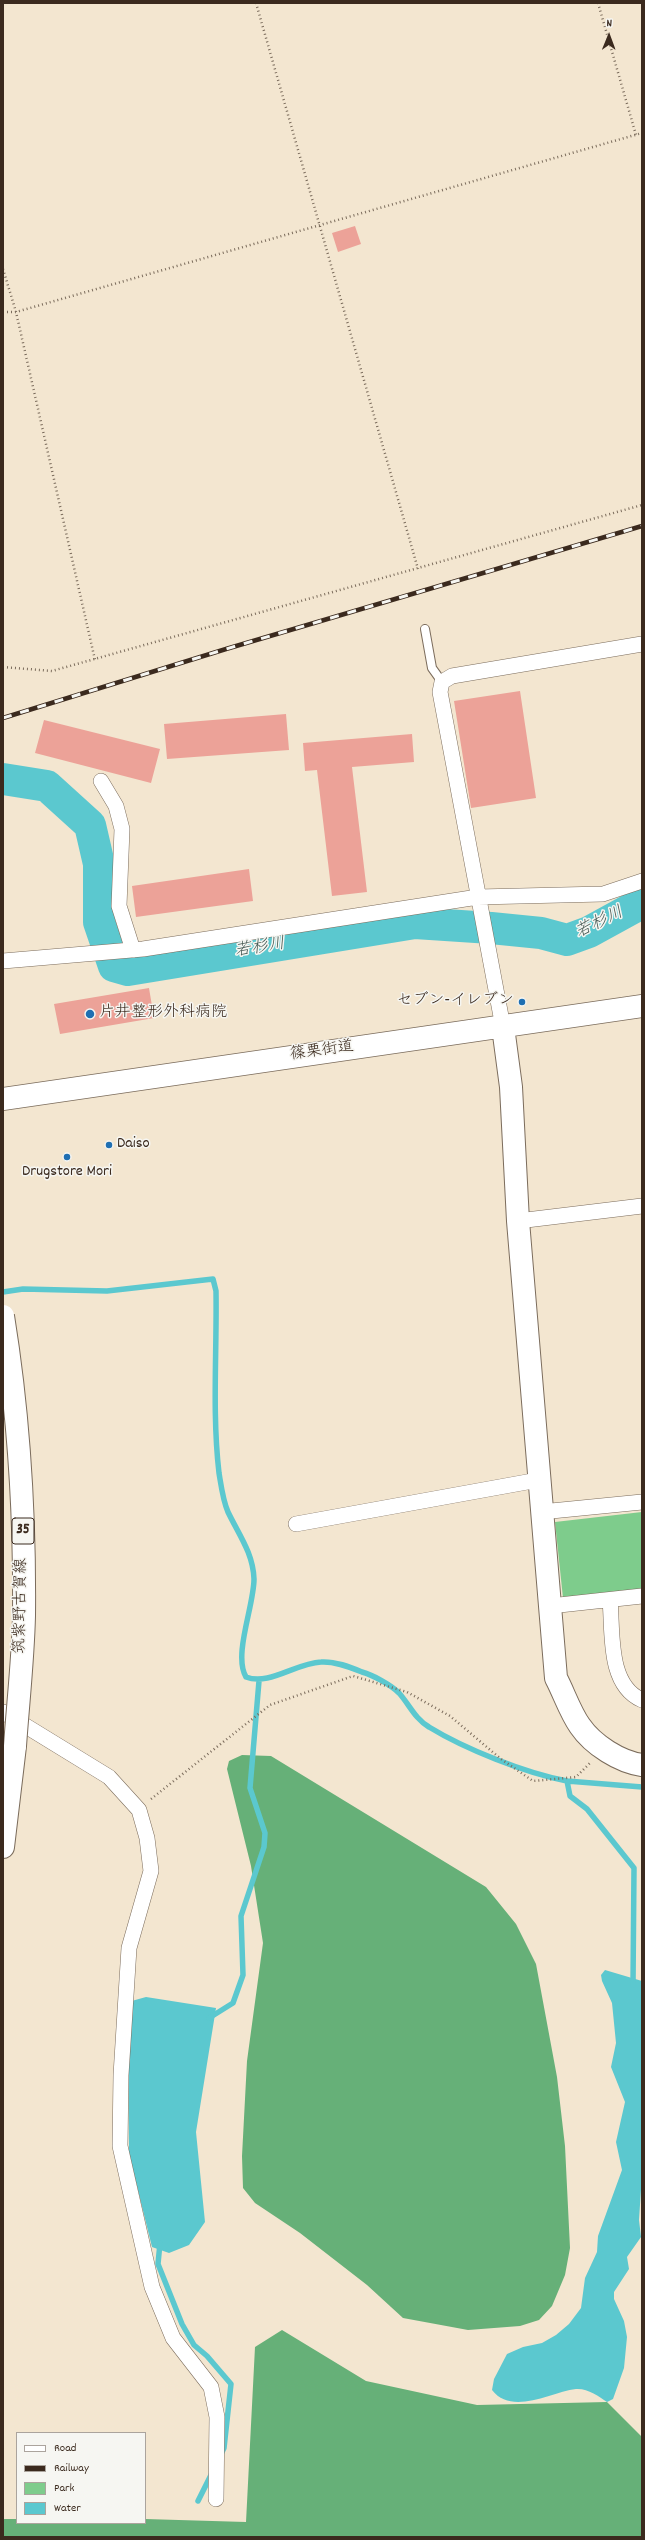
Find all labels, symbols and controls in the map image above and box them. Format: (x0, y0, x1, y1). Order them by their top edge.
north arrow (589, 16, 629, 56)
text: N (606, 16, 612, 32)
water label: 若杉川 (573, 904, 627, 944)
water label: 若杉川 (233, 935, 287, 963)
place label: セブン-イレブン (397, 992, 514, 1012)
marker: セブン-イレブン (517, 997, 527, 1007)
place label: 片井整形外科病院 (99, 1004, 227, 1024)
marker: 片井整形外科病院 (84, 1008, 96, 1020)
street label: 篠栗街道 (289, 1038, 355, 1066)
place label: Daiso (117, 1135, 150, 1155)
marker: Daiso (104, 1140, 114, 1150)
marker: Drugstore Mori (62, 1152, 72, 1162)
place label: Drugstore Mori (22, 1163, 112, 1183)
road number: 35 (12, 1518, 34, 1544)
street label: 筑紫野古賀線 (12, 1558, 32, 1654)
legend (16, 2432, 146, 2524)
text: Road (54, 2440, 76, 2457)
text: Railway (54, 2460, 89, 2477)
text: Park (54, 2480, 74, 2497)
text: Water (54, 2500, 81, 2517)

